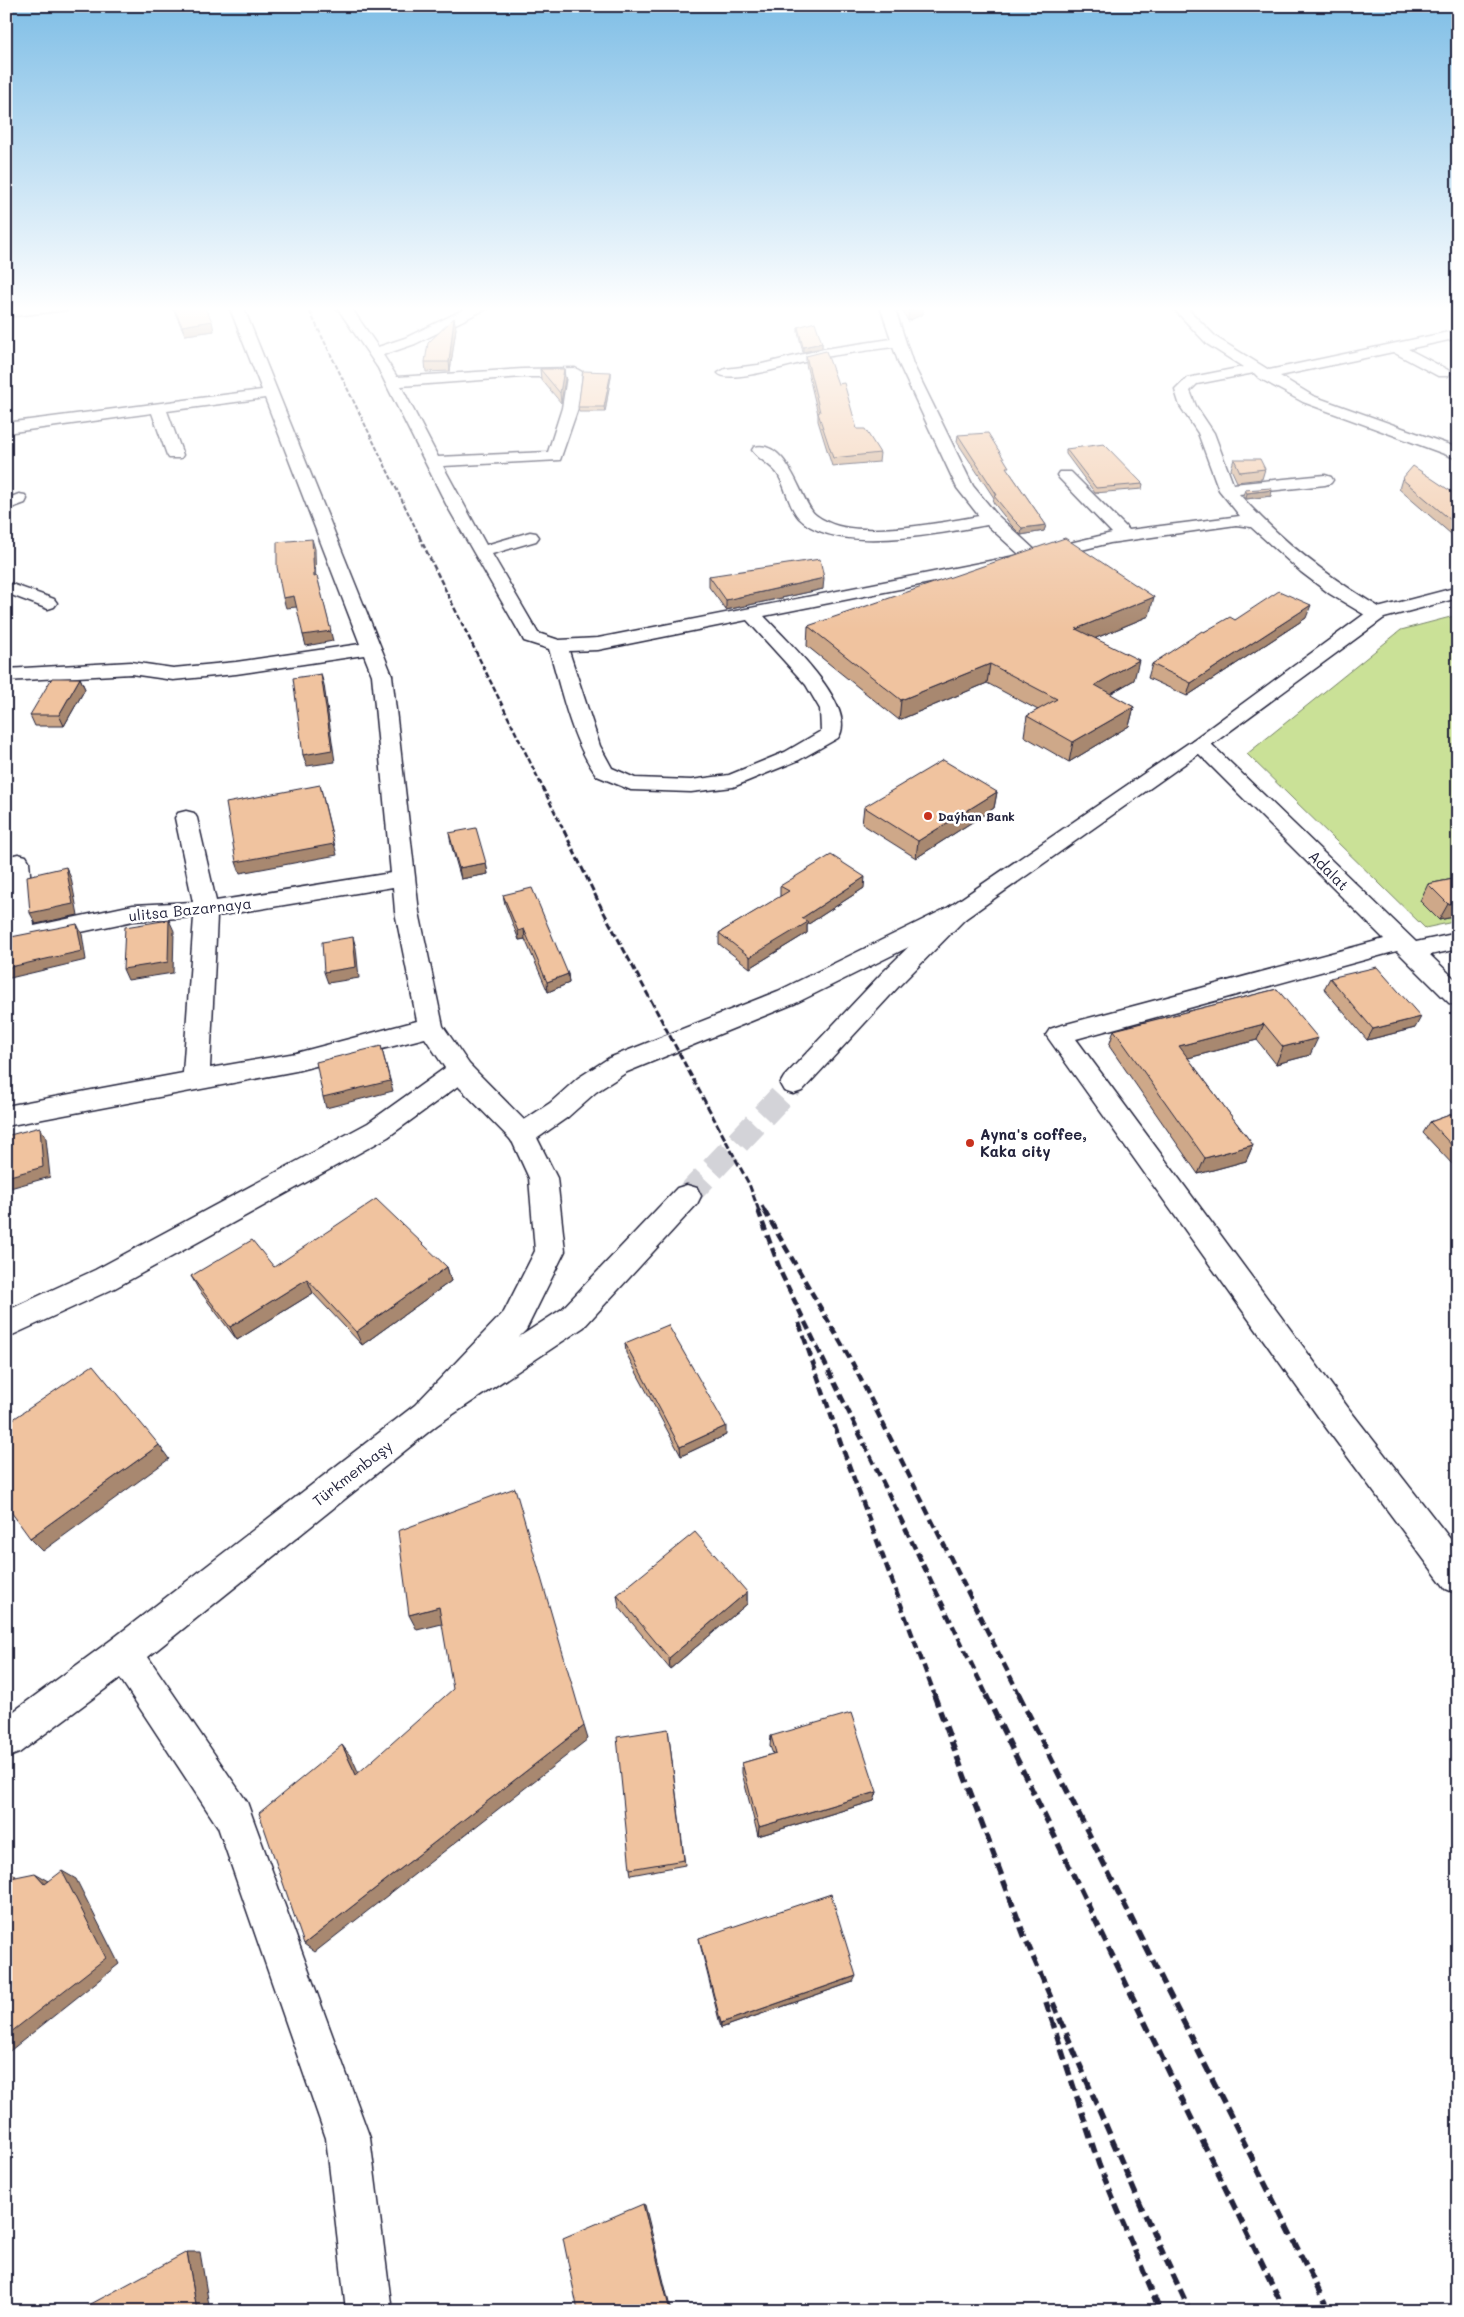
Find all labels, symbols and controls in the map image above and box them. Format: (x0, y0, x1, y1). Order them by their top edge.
place label: Daýhan Bank (938, 808, 1015, 824)
marker: Daýhan Bank (922, 810, 934, 822)
street label: Adalat (1305, 846, 1353, 894)
street label: ulitsa Bazarnaya (128, 893, 252, 925)
place label: Ayna's coffee, Kaka city (980, 1124, 1087, 1161)
marker: Ayna's coffee, Kaka city (964, 1137, 976, 1149)
street label: Türkmenbaşy (308, 1436, 396, 1510)

